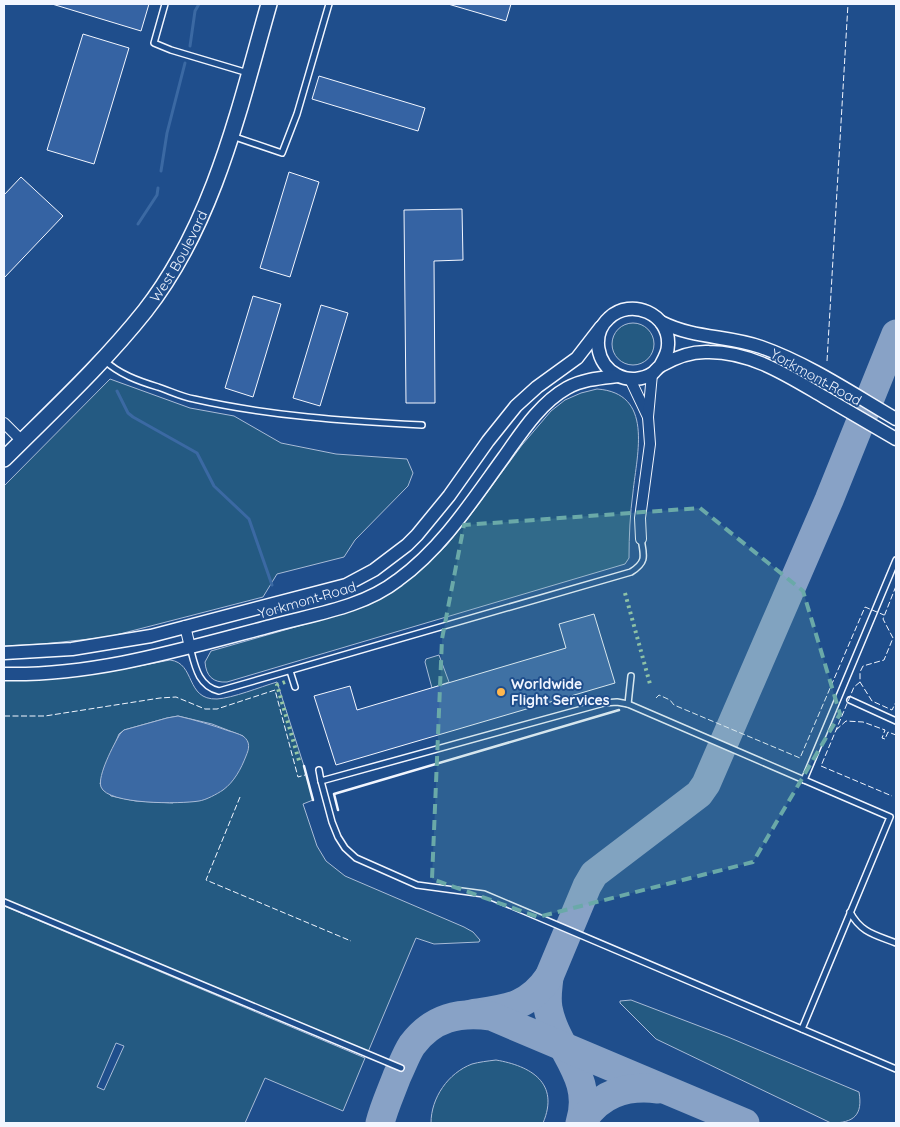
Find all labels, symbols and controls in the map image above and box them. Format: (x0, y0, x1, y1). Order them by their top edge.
street label: West Boulevard (146, 208, 211, 306)
street label: Yorkmont Road (767, 345, 865, 409)
street label: Yorkmont Road (256, 577, 358, 623)
place label: Worldwide Flight Services (511, 675, 610, 709)
marker: Worldwide Flight Services (495, 686, 507, 698)

